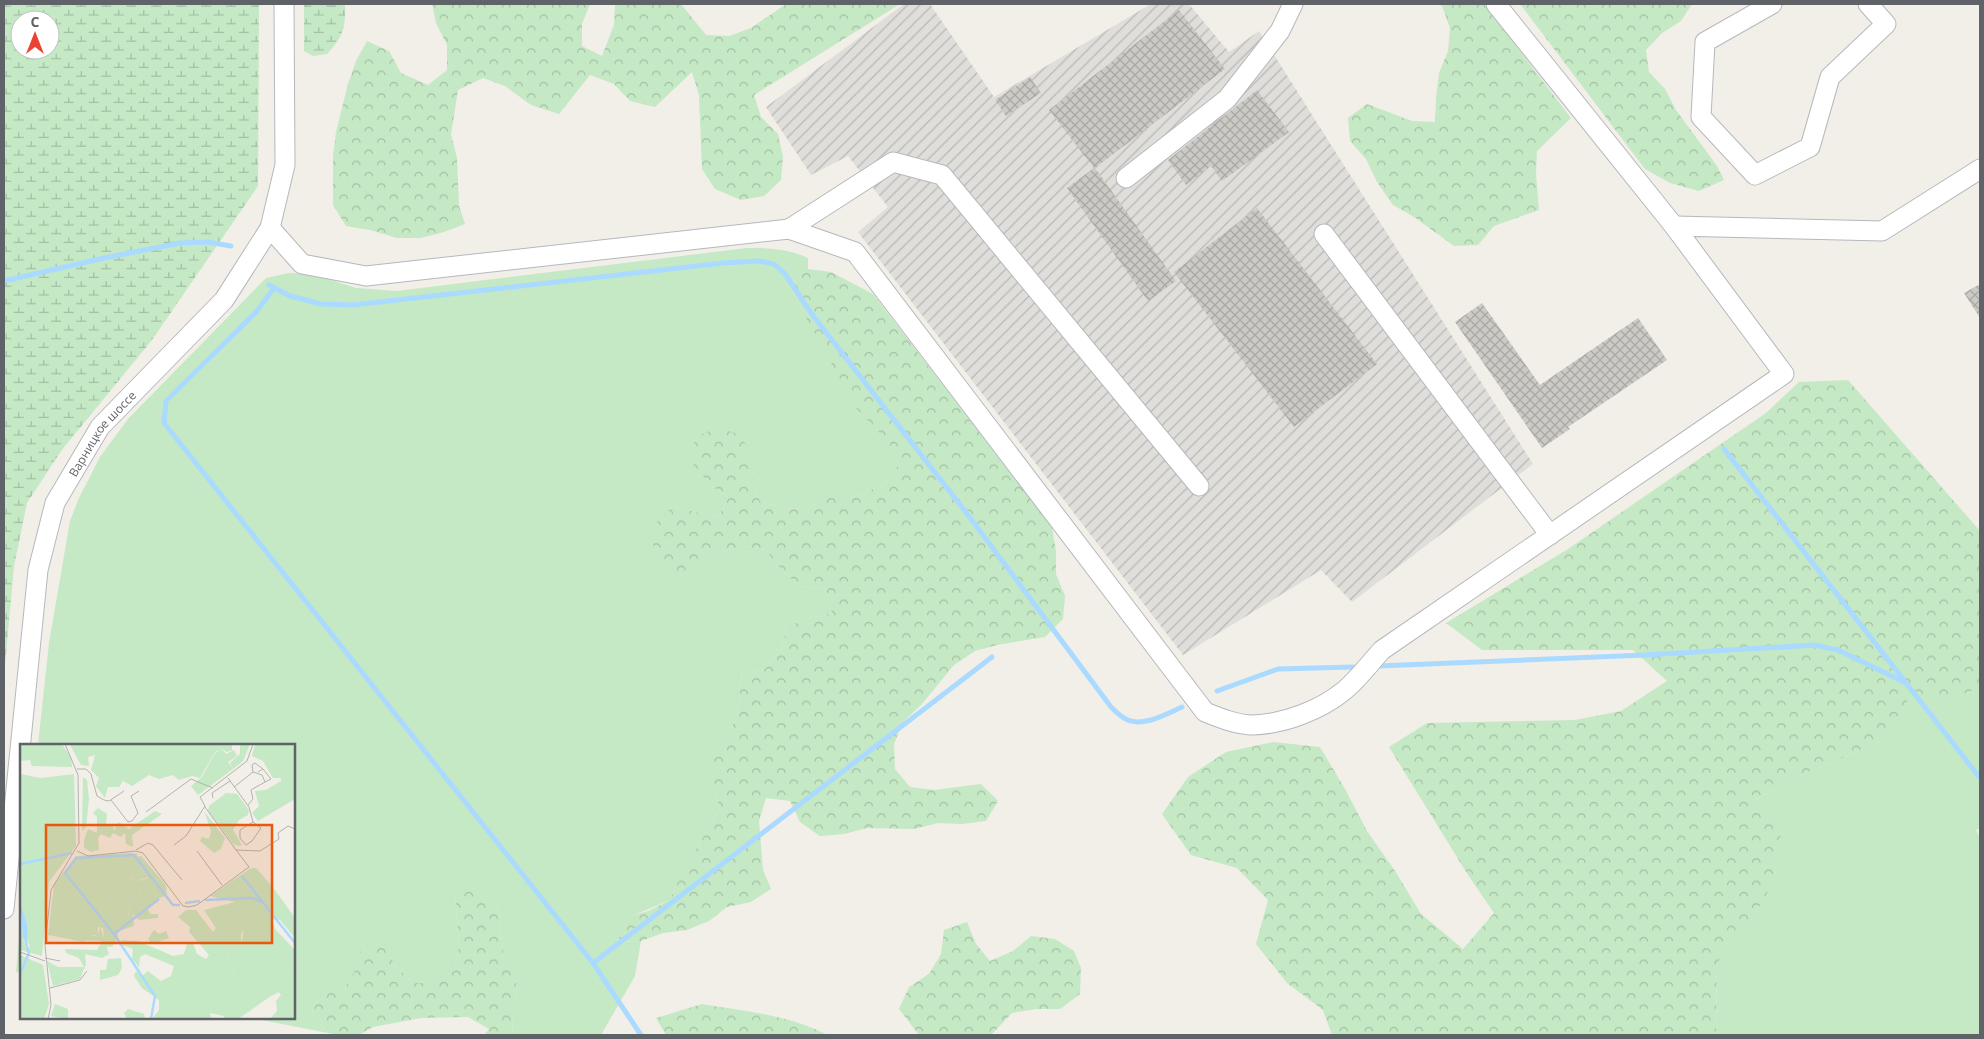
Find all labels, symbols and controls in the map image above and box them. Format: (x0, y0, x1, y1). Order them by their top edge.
north arrow (10, 10, 60, 60)
text: С (31, 12, 40, 31)
street label: Варницкое шоссе (64, 387, 140, 480)
inset map (20, 744, 295, 1019)

